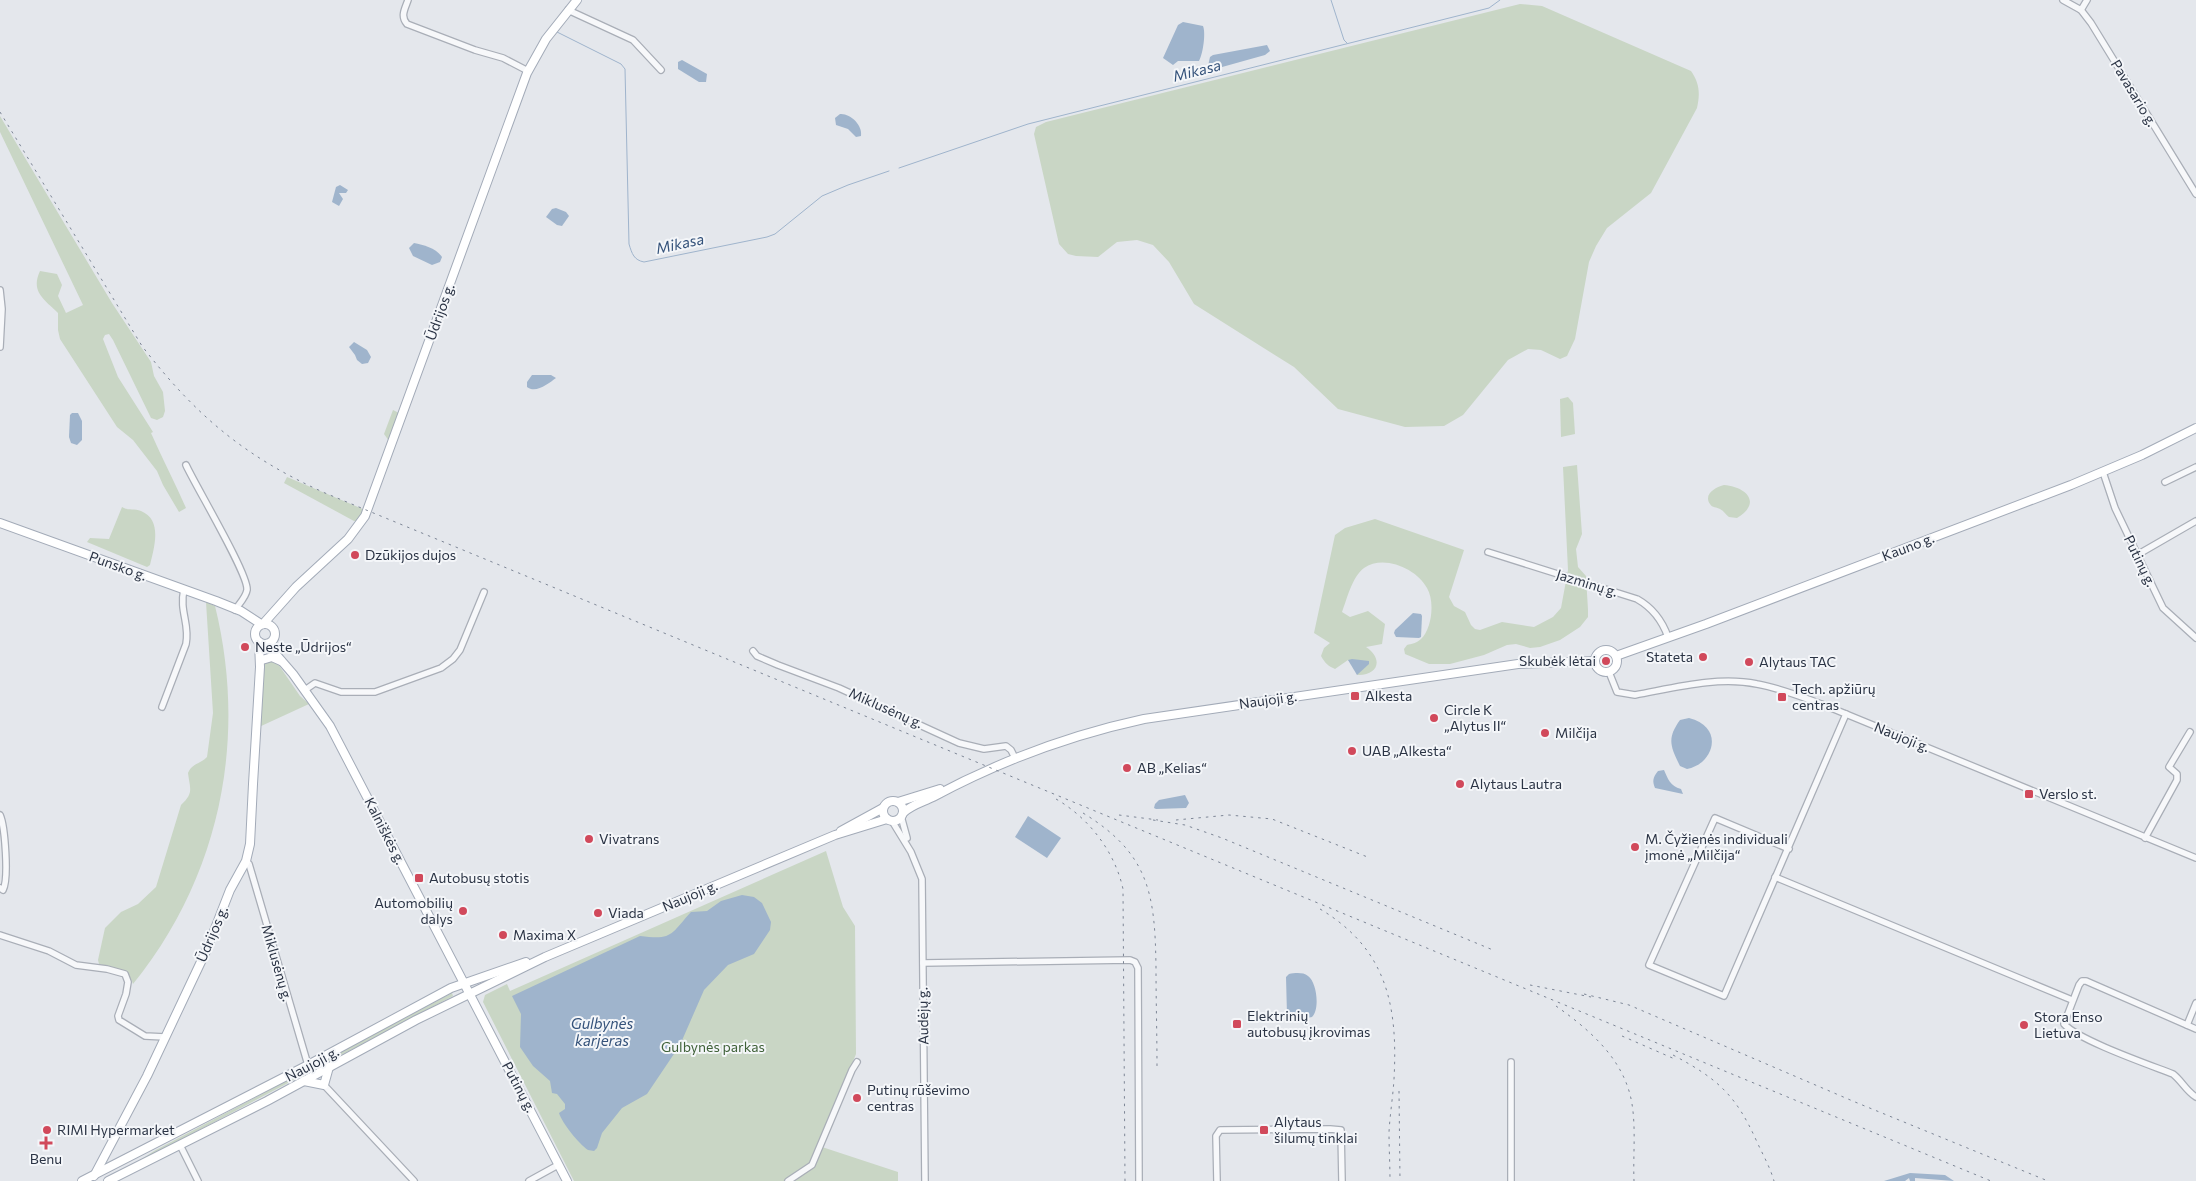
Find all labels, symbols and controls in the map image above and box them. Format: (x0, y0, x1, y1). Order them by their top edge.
water label: Mikasa (1171, 55, 1223, 85)
street label: Pavasario g. (2108, 56, 2161, 129)
water label: Mikasa (654, 229, 706, 257)
street label: Ūdrijos g. (421, 281, 458, 343)
street label: Kauno g. (1879, 529, 1936, 564)
street label: Putinų g. (2121, 532, 2160, 589)
place label: Dzūkijos dujos (365, 546, 456, 563)
street label: Punsko g. (87, 547, 149, 584)
marker: Dzūkijos dujos (349, 549, 361, 561)
street label: Jazminų g. (1554, 565, 1620, 600)
place label: Neste „Ūdrijos“ (255, 638, 352, 655)
marker: Neste „Ūdrijos“ (239, 641, 251, 653)
place label: Stateta (1646, 648, 1693, 665)
marker: Stateta (1697, 651, 1709, 663)
place label: Skubėk lėtai (1519, 652, 1596, 669)
place label: Alytaus TAC (1759, 653, 1836, 670)
marker: Skubėk lėtai (1600, 655, 1612, 667)
marker: Alytaus TAC (1743, 656, 1755, 668)
place label: Tech. apžiūrų centras (1792, 680, 1876, 713)
street label: Miklusėnų g. (847, 684, 926, 731)
street label: Naujoji g. (1238, 687, 1298, 712)
place label: Alkesta (1365, 687, 1412, 704)
marker: Alkesta (1349, 690, 1361, 702)
marker: Tech. apžiūrų centras (1776, 691, 1788, 703)
place label: Circle K „Alytus II“ (1444, 701, 1507, 734)
marker: Circle K „Alytus II“ (1428, 712, 1440, 724)
street label: Naujoji g. (1872, 718, 1932, 755)
place label: Milčija (1555, 724, 1597, 741)
marker: Milčija (1539, 727, 1551, 739)
place label: UAB „Alkesta“ (1362, 742, 1452, 759)
marker: UAB „Alkesta“ (1346, 745, 1358, 757)
place label: AB „Kelias“ (1137, 759, 1207, 776)
marker: AB „Kelias“ (1121, 762, 1133, 774)
place label: Alytaus Lautra (1470, 775, 1562, 792)
marker: Alytaus Lautra (1454, 778, 1466, 790)
place label: Verslo st. (2039, 785, 2097, 802)
marker: Verslo st. (2023, 788, 2035, 800)
street label: Kalniškės g. (361, 794, 410, 867)
place label: Vivatrans (599, 830, 659, 847)
place label: M. Čyžienės individuali įmonė „Milčija“ (1645, 830, 1788, 863)
marker: Vivatrans (583, 833, 595, 845)
marker: M. Čyžienės individuali įmonė „Milčija“ (1629, 841, 1641, 853)
place label: Autobusų stotis (429, 869, 529, 886)
marker: Autobusų stotis (413, 872, 425, 884)
street label: Naujoji g. (660, 876, 720, 915)
place label: Automobilių dalys (374, 894, 453, 927)
street label: Ūdrijos g. (192, 903, 231, 964)
place label: Viada (608, 904, 644, 921)
marker: Automobilių dalys (457, 905, 469, 917)
marker: Viada (592, 907, 604, 919)
street label: Miklusėnų g. (258, 922, 297, 1003)
place label: Maxima X (513, 926, 576, 943)
marker: Maxima X (497, 929, 509, 941)
street label: Audėjų g. (913, 987, 932, 1045)
place label: Elektrinių autobusų įkrovimas (1247, 1007, 1370, 1040)
place label: Stora Enso Lietuva (2034, 1008, 2103, 1041)
water label: Gulbynės karjeras (571, 1014, 634, 1049)
marker: Elektrinių autobusų įkrovimas (1231, 1018, 1243, 1030)
marker: Stora Enso Lietuva (2018, 1019, 2030, 1031)
park label: Gulbynės parkas (661, 1038, 765, 1055)
street label: Naujoji g. (282, 1042, 342, 1085)
street label: Putinų g. (499, 1058, 540, 1115)
place label: Putinų rūševimo centras (867, 1081, 970, 1114)
marker: Putinų rūševimo centras (851, 1092, 863, 1104)
place label: Alytaus šilumų tinklai (1274, 1113, 1357, 1146)
place label: RIMI Hypermarket (57, 1121, 175, 1138)
marker: RIMI Hypermarket (41, 1124, 53, 1136)
marker: Alytaus šilumų tinklai (1258, 1124, 1270, 1136)
marker: Benu (40, 1137, 52, 1149)
place label: Benu (30, 1150, 62, 1167)

